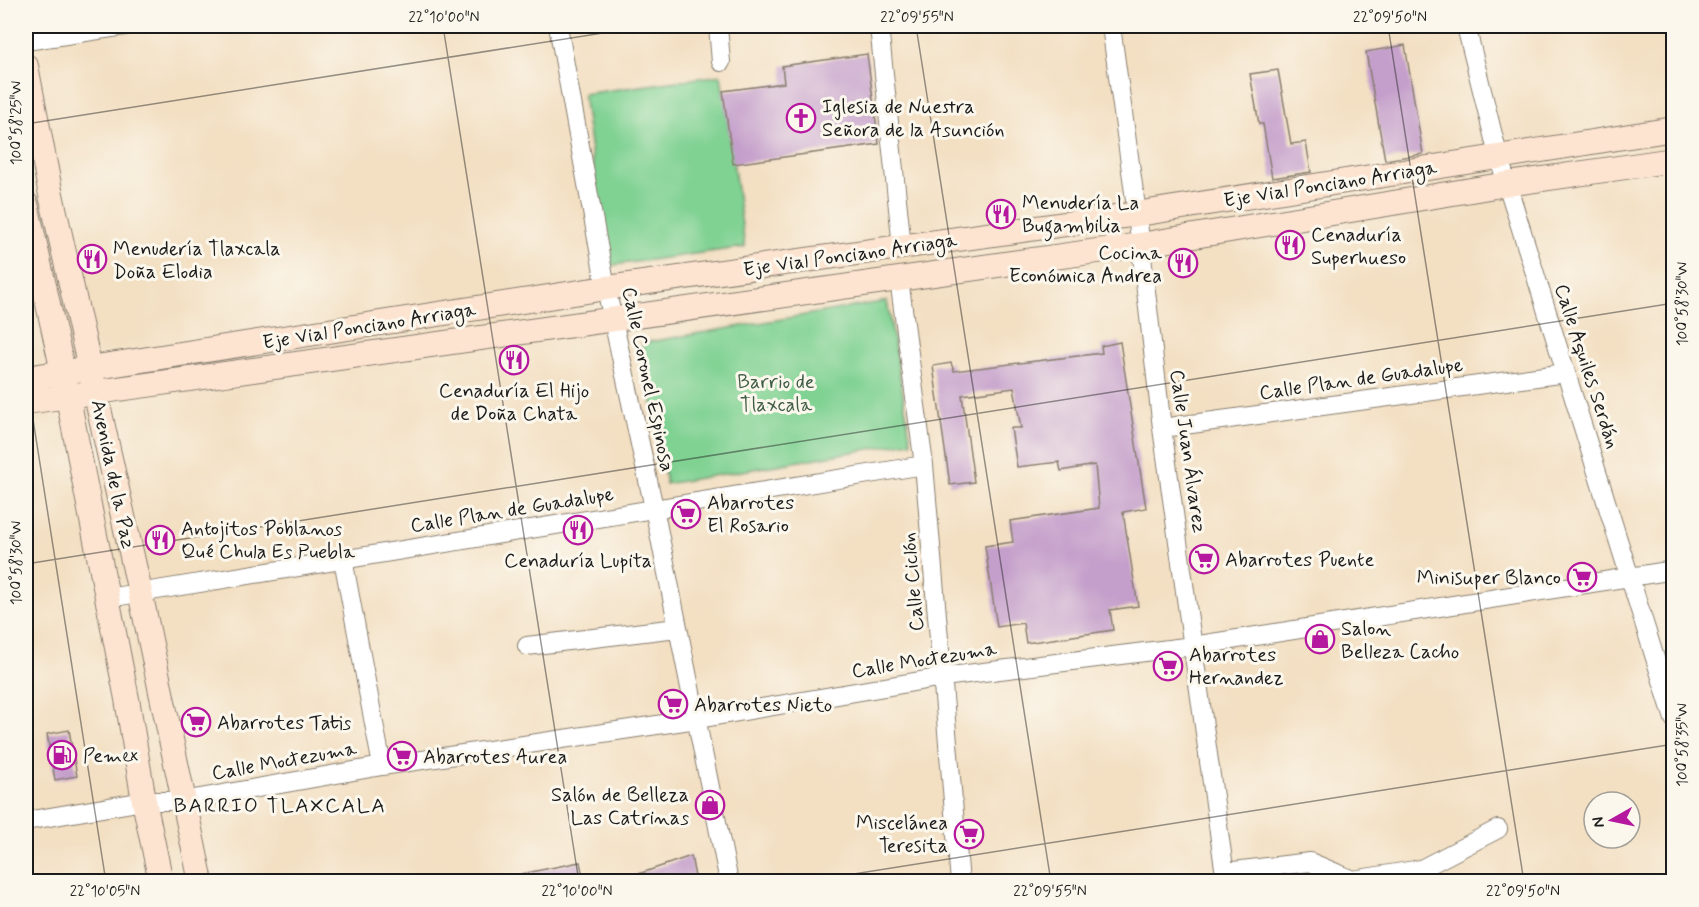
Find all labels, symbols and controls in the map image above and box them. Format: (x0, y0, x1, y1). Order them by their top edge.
text: 22°10'00"N (408, 8, 480, 28)
text: 22°09'55"N (880, 8, 954, 28)
text: 22°09'50"N (1353, 8, 1427, 28)
text: 100°58'25"W (7, 81, 27, 165)
place label: Iglesia de Nuestra Señora de la Asunción (822, 94, 1005, 144)
church icon: Iglesia de Nuestra Señora de la Asunción (785, 102, 817, 134)
street label: Eje Vial Ponciano Arriaga (1222, 154, 1440, 216)
place label: Menudería La Bugambilia (1022, 190, 1139, 242)
restaurant icon: Menudería La Bugambilia (985, 198, 1017, 230)
place label: Cenaduría Superhueso (1311, 222, 1406, 272)
street label: Eje Vial Ponciano Arriaga (742, 227, 960, 285)
restaurant icon: Cenaduría Superhueso (1274, 229, 1306, 261)
place label: Menudería Tlaxcala Doña Elodia (113, 236, 280, 286)
place label: Cocina Económica Andrea (1009, 240, 1163, 290)
restaurant icon: Menudería Tlaxcala Doña Elodia (76, 243, 108, 275)
restaurant icon: Cocina Económica Andrea (1167, 247, 1199, 279)
text: 100°58'30"W (1673, 262, 1693, 346)
street label: Calle Aquiles Serdán (1547, 281, 1626, 452)
street label: Calle Coronel Espinosa (615, 285, 680, 474)
street label: Eje Vial Ponciano Arriaga (261, 296, 479, 358)
restaurant icon: Cenaduría El Hijo de Doña Chata (498, 344, 530, 376)
street label: Calle Plan de Guadalupe (1258, 352, 1465, 407)
street label: Calle Juan Álvarez (1163, 368, 1212, 535)
park label: Barrio de Tlaxcala (737, 369, 815, 419)
place label: Cenaduría El Hijo de Doña Chata (439, 378, 589, 428)
street label: Avenida de la Paz (84, 397, 142, 551)
street label: Calle Plan de Guadalupe (409, 481, 616, 540)
place label: Abarrotes El Rosario (707, 490, 794, 540)
supermarket icon: Abarrotes El Rosario (670, 498, 702, 530)
restaurant icon: Cenaduría Lupita (562, 514, 594, 546)
place label: Antojitos Poblanos Qué Chula Es Puebla (181, 516, 356, 566)
text: 100°58'30"W (7, 521, 27, 605)
restaurant icon: Antojitos Poblanos Qué Chula Es Puebla (144, 524, 176, 556)
street label: Calle Ciclón (896, 531, 931, 632)
supermarket icon: Abarrotes Puente (1188, 543, 1220, 575)
place label: Abarrotes Puente (1225, 547, 1374, 574)
place label: Cenaduría Lupita (504, 548, 652, 575)
supermarket icon: Minisuper Blanco (1566, 561, 1598, 593)
place label: Minisuper Blanco (1417, 565, 1561, 592)
place label: Salon Belleza Cacho (1341, 616, 1459, 666)
shop icon: Salon Belleza Cacho (1304, 623, 1336, 655)
street label: Calle Moctezuma (850, 636, 1000, 685)
place label: Abarrotes Hernandez (1189, 642, 1284, 692)
supermarket icon: Abarrotes Hernandez (1152, 650, 1184, 682)
supermarket icon: Abarrotes Nieto (657, 688, 689, 720)
place label: Abarrotes Nieto (694, 692, 832, 719)
text: 100°58'35"W (1673, 703, 1693, 787)
supermarket icon: Abarrotes Tatis (180, 706, 212, 738)
place label: Abarrotes Tatis (217, 710, 352, 737)
street label: Calle Moctezuma (210, 735, 360, 787)
fuel station icon: Pemex (46, 739, 78, 771)
supermarket icon: Abarrotes Aurea (386, 740, 418, 772)
place label: Pemex (83, 743, 138, 770)
place label: Abarrotes Aurea (423, 744, 567, 771)
place label: Salón de Belleza Las Catrinas (551, 782, 689, 832)
shop icon: Salón de Belleza Las Catrinas (694, 789, 726, 821)
north arrow (1582, 790, 1642, 850)
district label: BARRIO TLAXCALA (174, 792, 386, 820)
place label: Miscelánea Teresita (856, 810, 948, 860)
text: N (1587, 815, 1610, 829)
supermarket icon: Miscelánea Teresita (953, 818, 985, 850)
text: 22°10'05"N (70, 882, 140, 902)
text: 22°10'00"N (541, 882, 613, 902)
text: 22°09'55"N (1013, 882, 1087, 902)
text: 22°09'50"N (1486, 882, 1560, 902)

